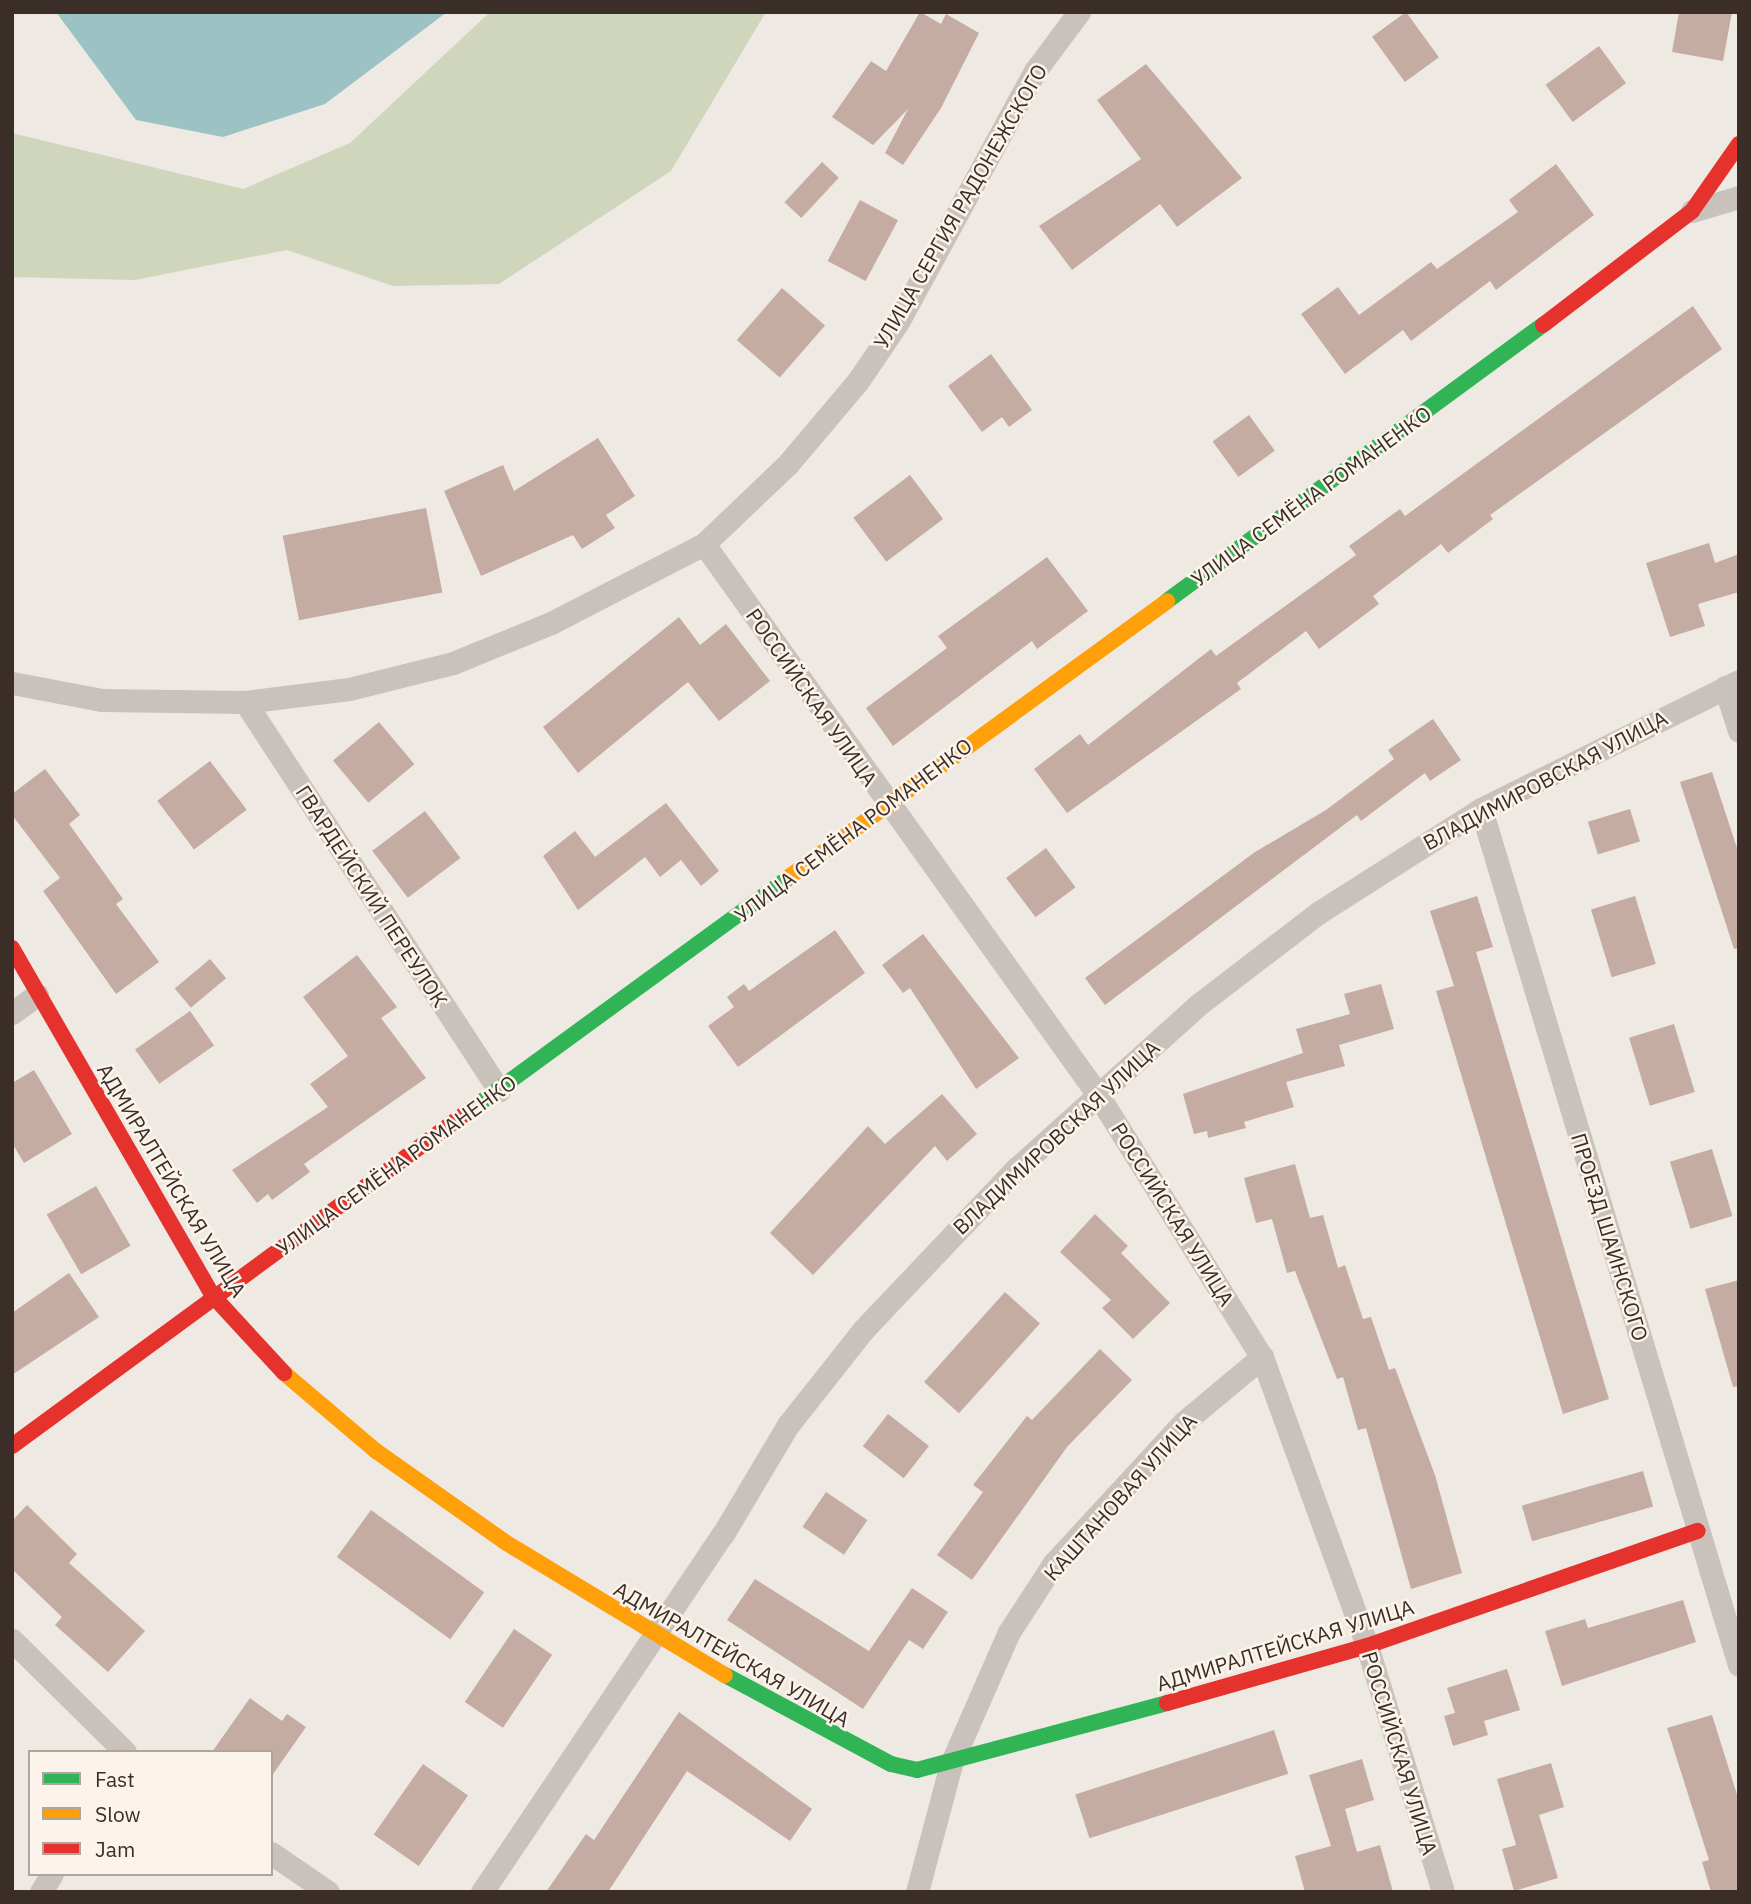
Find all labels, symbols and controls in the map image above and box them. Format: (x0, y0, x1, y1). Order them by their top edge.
street label: УЛИЦА СЕРГИЯ РАДОНЕЖСКОГО (868, 59, 1052, 353)
street label: УЛИЦА СЕМЁНА РОМАНЕНКО (1186, 400, 1436, 592)
street label: РОССИЙСКАЯ УЛИЦА (741, 603, 883, 791)
street label: ВЛАДИМИРОВСКАЯ УЛИЦА (1419, 705, 1671, 855)
street label: УЛИЦА СЕМЁНА РОМАНЕНКО (729, 733, 977, 927)
street label: ГВАРДЕЙСКИЙ ПЕРЕУЛОК (291, 780, 453, 1012)
street label: ВЛАДИМИРОВСКАЯ УЛИЦА (948, 1035, 1164, 1239)
street label: АДМИРАЛТЕЙСКАЯ УЛИЦА (92, 1059, 252, 1301)
street label: УЛИЦА СЕМЁНА РОМАНЕНКО (271, 1069, 521, 1261)
street label: РОССИЙСКАЯ УЛИЦА (1106, 1118, 1240, 1310)
street label: ПРОЕЗД ШАИНСКОГО (1566, 1130, 1654, 1344)
street label: КАШТАНОВАЯ УЛИЦА (1038, 1408, 1202, 1586)
street label: АДМИРАЛТЕЙСКАЯ УЛИЦА (610, 1576, 854, 1732)
street label: АДМИРАЛТЕЙСКАЯ УЛИЦА (1153, 1594, 1417, 1696)
street label: РОССИЙСКАЯ УЛИЦА (1357, 1648, 1443, 1858)
legend (28, 1750, 273, 1876)
text: Fast (95, 1765, 135, 1793)
text: Slow (95, 1800, 141, 1828)
text: Jam (95, 1835, 135, 1863)

